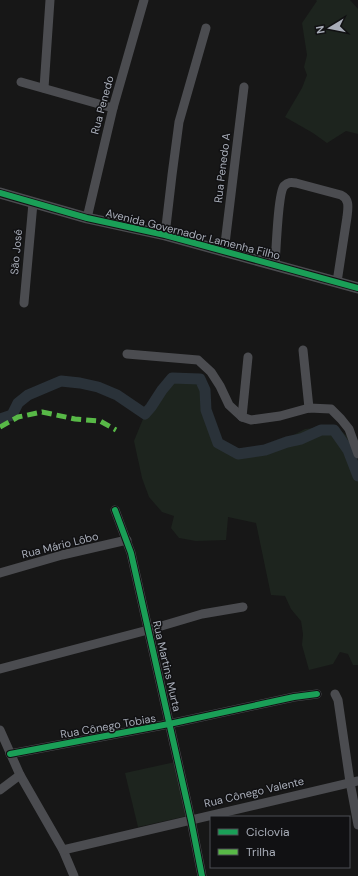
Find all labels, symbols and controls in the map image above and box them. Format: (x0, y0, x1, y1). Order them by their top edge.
north arrow (310, 8, 350, 48)
text: N (313, 25, 328, 35)
street label: Rua Penedo (87, 74, 117, 136)
street label: Rua Penedo A (211, 132, 233, 204)
street label: Avenida Governador Lamenha Filho (104, 205, 282, 263)
street label: São José (7, 229, 25, 275)
street label: Rua Mário Lôbo (20, 529, 100, 561)
street label: Rua Martins Murta (150, 619, 184, 713)
street label: Rua Cônego Tobias (59, 711, 157, 741)
street label: Rua Cônego Valente (203, 774, 305, 810)
legend (210, 816, 350, 868)
text: Ciclovia (246, 824, 290, 840)
text: Trilha (246, 844, 275, 860)

